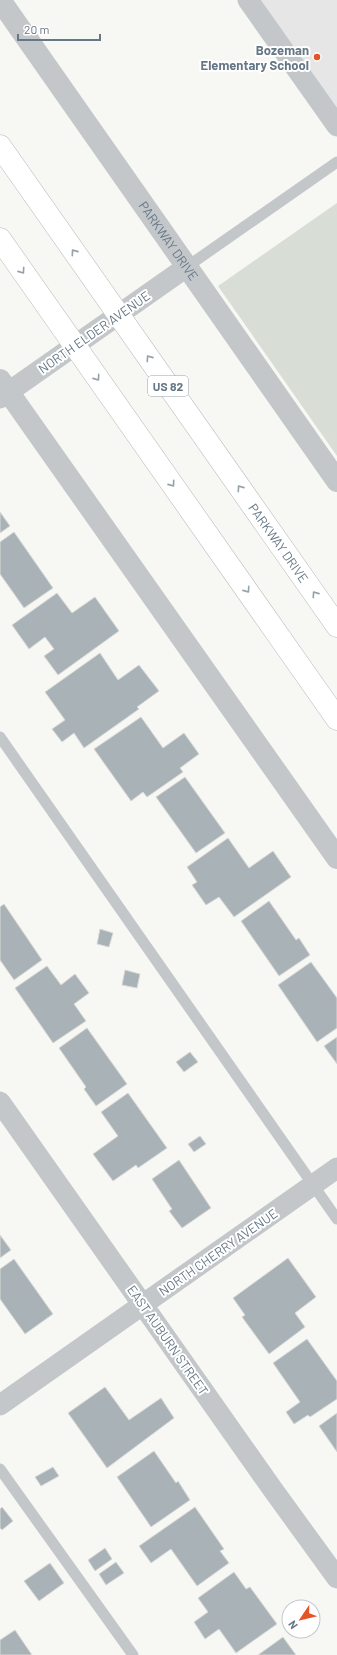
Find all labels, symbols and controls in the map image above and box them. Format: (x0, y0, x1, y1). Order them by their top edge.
scale bar (18, 16, 100, 42)
text: 20 m (24, 22, 50, 36)
place label: Bozeman Elementary School (201, 42, 309, 73)
marker: Bozeman Elementary School (312, 52, 322, 62)
street label: PARKWAY DRIVE (135, 198, 202, 284)
one-way arrow (72, 249, 79, 256)
one-way arrow (17, 267, 25, 274)
street label: NORTH ELDER AVENUE (35, 287, 153, 377)
one-way arrow (147, 356, 154, 363)
one-way arrow (92, 373, 99, 380)
road number: US 82 (148, 376, 188, 396)
one-way arrow (167, 480, 175, 487)
one-way arrow (238, 485, 245, 492)
street label: PARKWAY DRIVE (245, 500, 312, 586)
one-way arrow (242, 586, 249, 593)
one-way arrow (312, 591, 320, 598)
street label: NORTH CHERRY AVENUE (156, 1205, 280, 1299)
street label: EAST AUBURN STREET (124, 1282, 212, 1398)
north arrow (281, 1599, 321, 1639)
text: N (285, 1618, 300, 1632)

